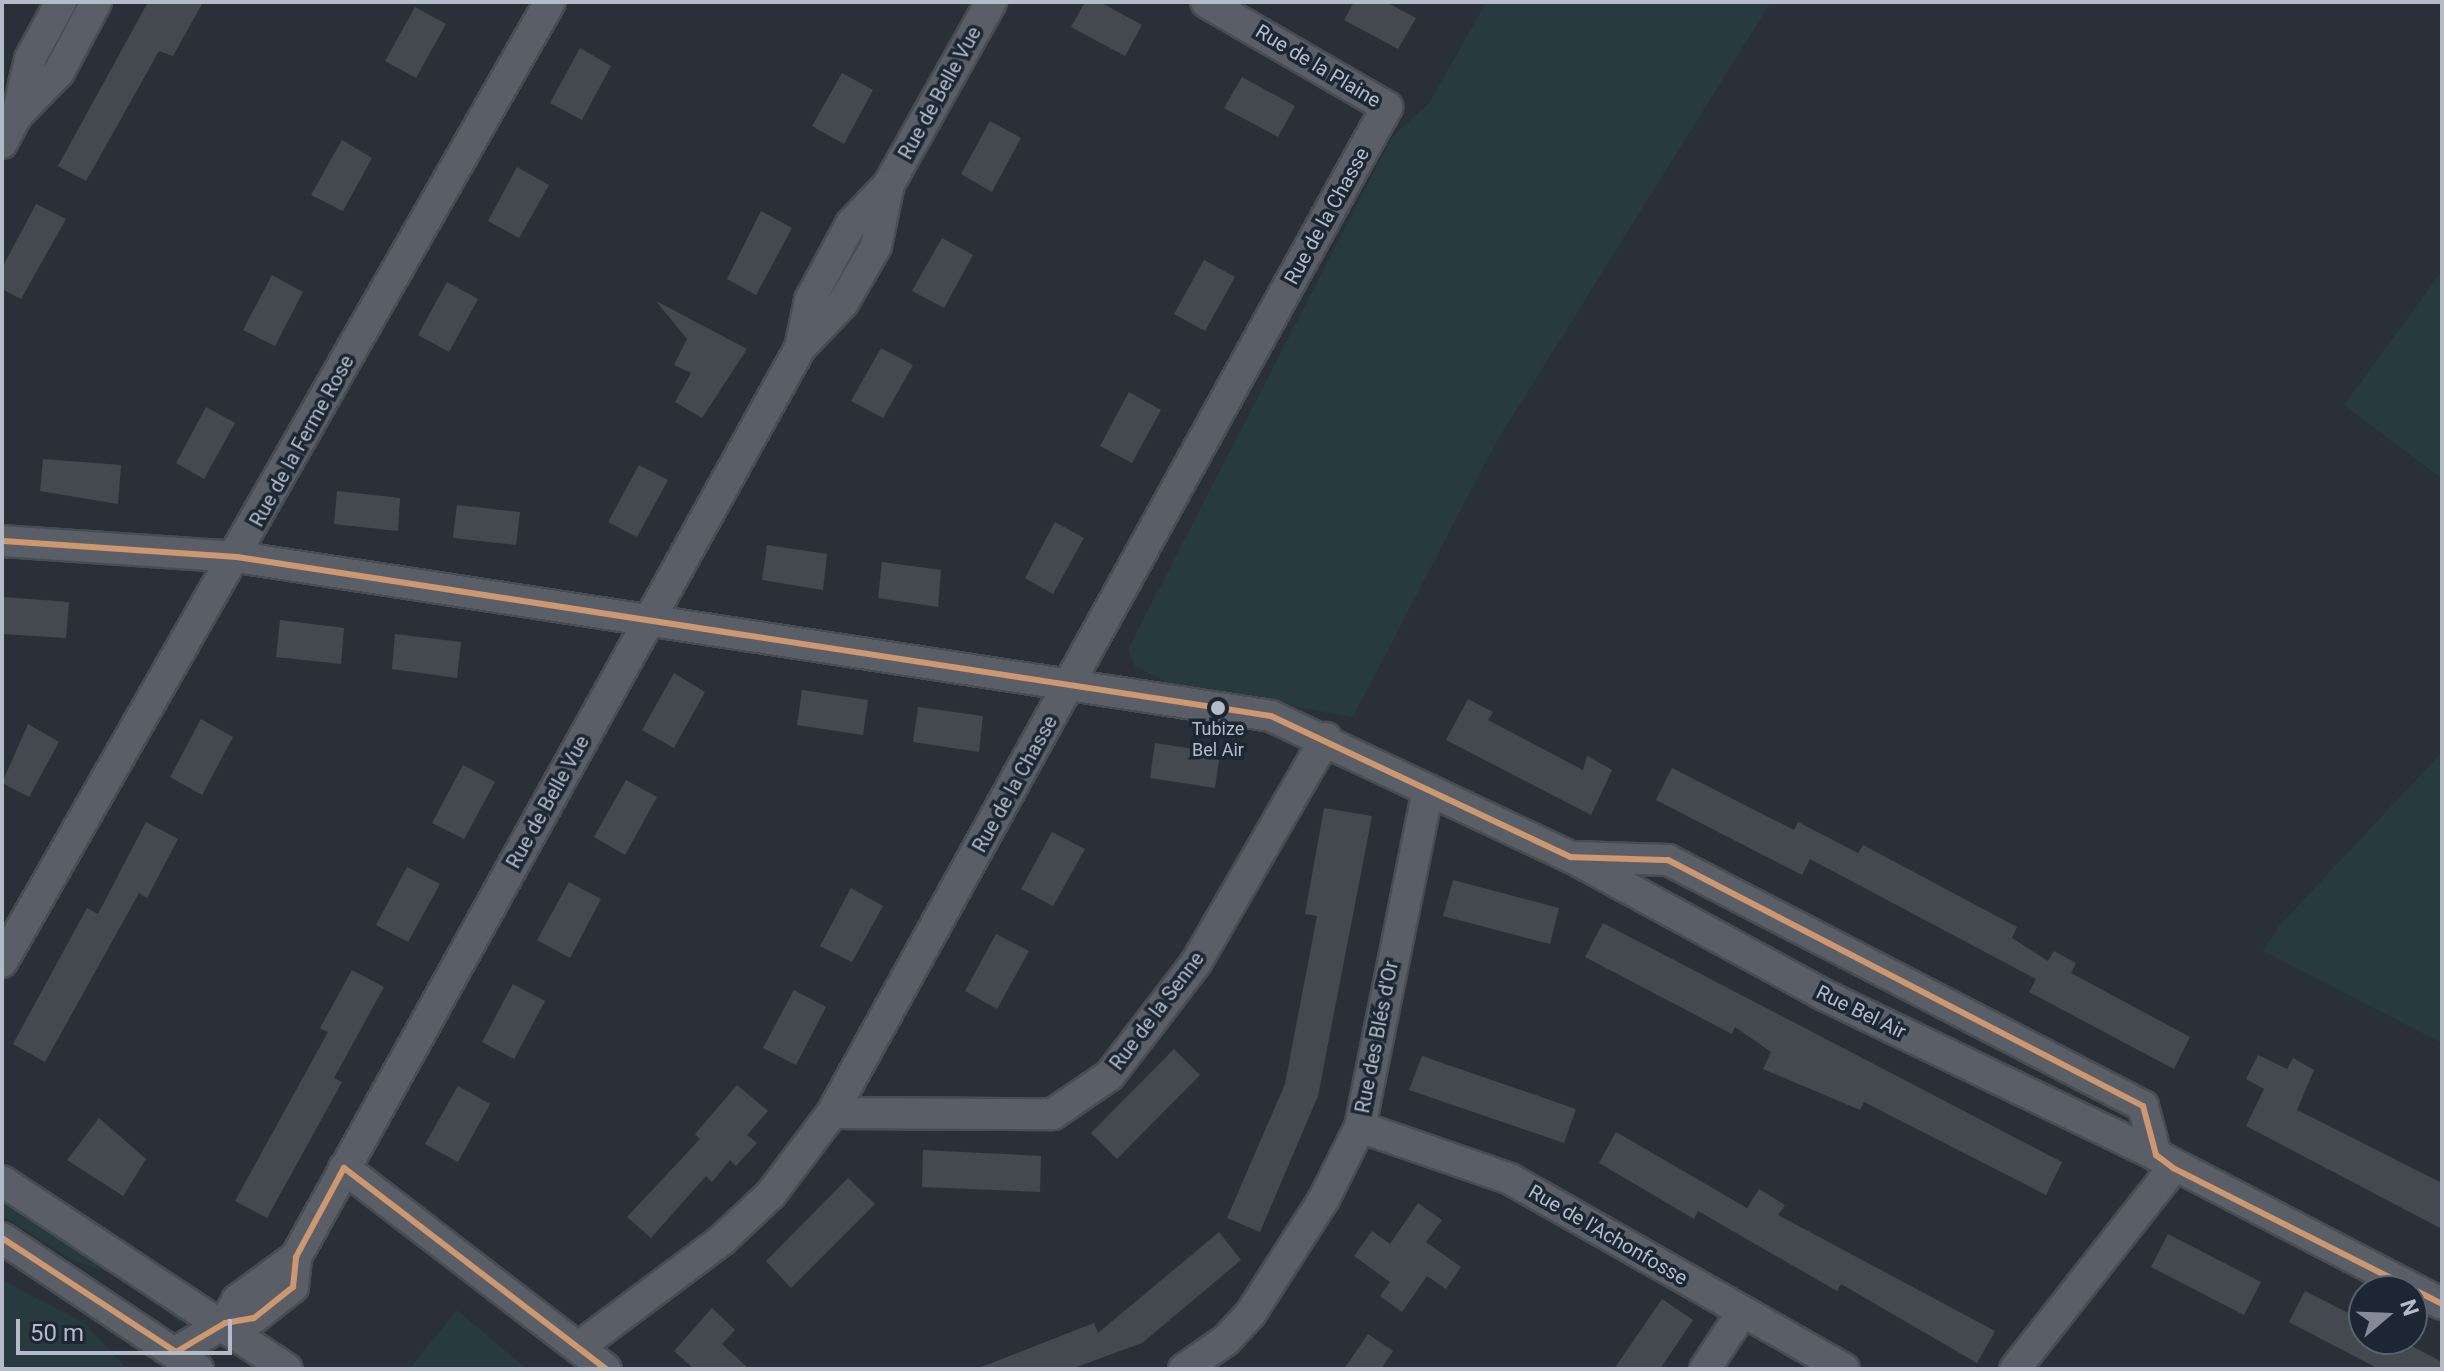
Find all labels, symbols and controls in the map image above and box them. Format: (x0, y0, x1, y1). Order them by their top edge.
street label: Rue de la Plaine (1251, 19, 1385, 113)
street label: Rue de Belle Vue (894, 22, 986, 164)
street label: Rue de la Chasse (1280, 143, 1374, 289)
street label: Rue de la Ferme Rose (245, 351, 359, 531)
marker: Tubize Bel Air (1210, 700, 1226, 716)
street label: Rue de la Chasse (968, 711, 1062, 857)
place label: Tubize Bel Air (1192, 719, 1244, 762)
street label: Rue de Belle Vue (502, 731, 594, 873)
street label: Rue de la Senne (1105, 947, 1209, 1075)
street label: Rue des Blés d'Or (1350, 959, 1404, 1115)
street label: Rue Bel Air (1812, 980, 1910, 1044)
street label: Rue de l'Achonfosse (1524, 1180, 1692, 1290)
north arrow (2348, 1275, 2428, 1355)
text: N (2395, 1296, 2424, 1319)
scale bar (20, 1303, 236, 1353)
text: 50 m (30, 1319, 84, 1347)

